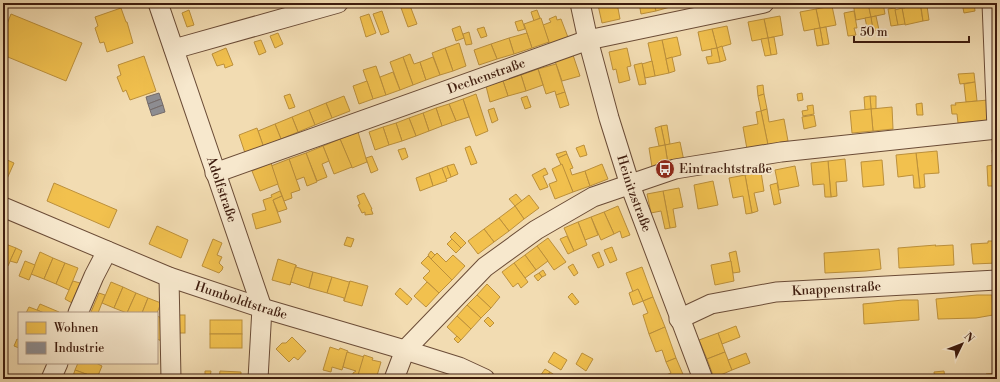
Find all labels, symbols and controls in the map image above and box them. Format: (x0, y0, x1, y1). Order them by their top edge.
scale bar (854, 18, 969, 44)
text: 50 m (860, 25, 888, 40)
street label: Dechenstraße (445, 55, 528, 98)
street label: Adolfstraße (203, 153, 240, 225)
street label: Heinitzstraße (613, 153, 655, 234)
bus stop icon: Eintrachtstraße (654, 158, 676, 180)
place label: Eintrachtstraße (679, 161, 772, 177)
street label: Humboldtstraße (193, 278, 290, 323)
street label: Knappenstraße (791, 278, 882, 299)
legend (18, 312, 158, 364)
text: Wohnen (53, 321, 98, 336)
north arrow (942, 324, 982, 364)
text: N (960, 330, 977, 346)
text: Industrie (54, 341, 104, 356)

